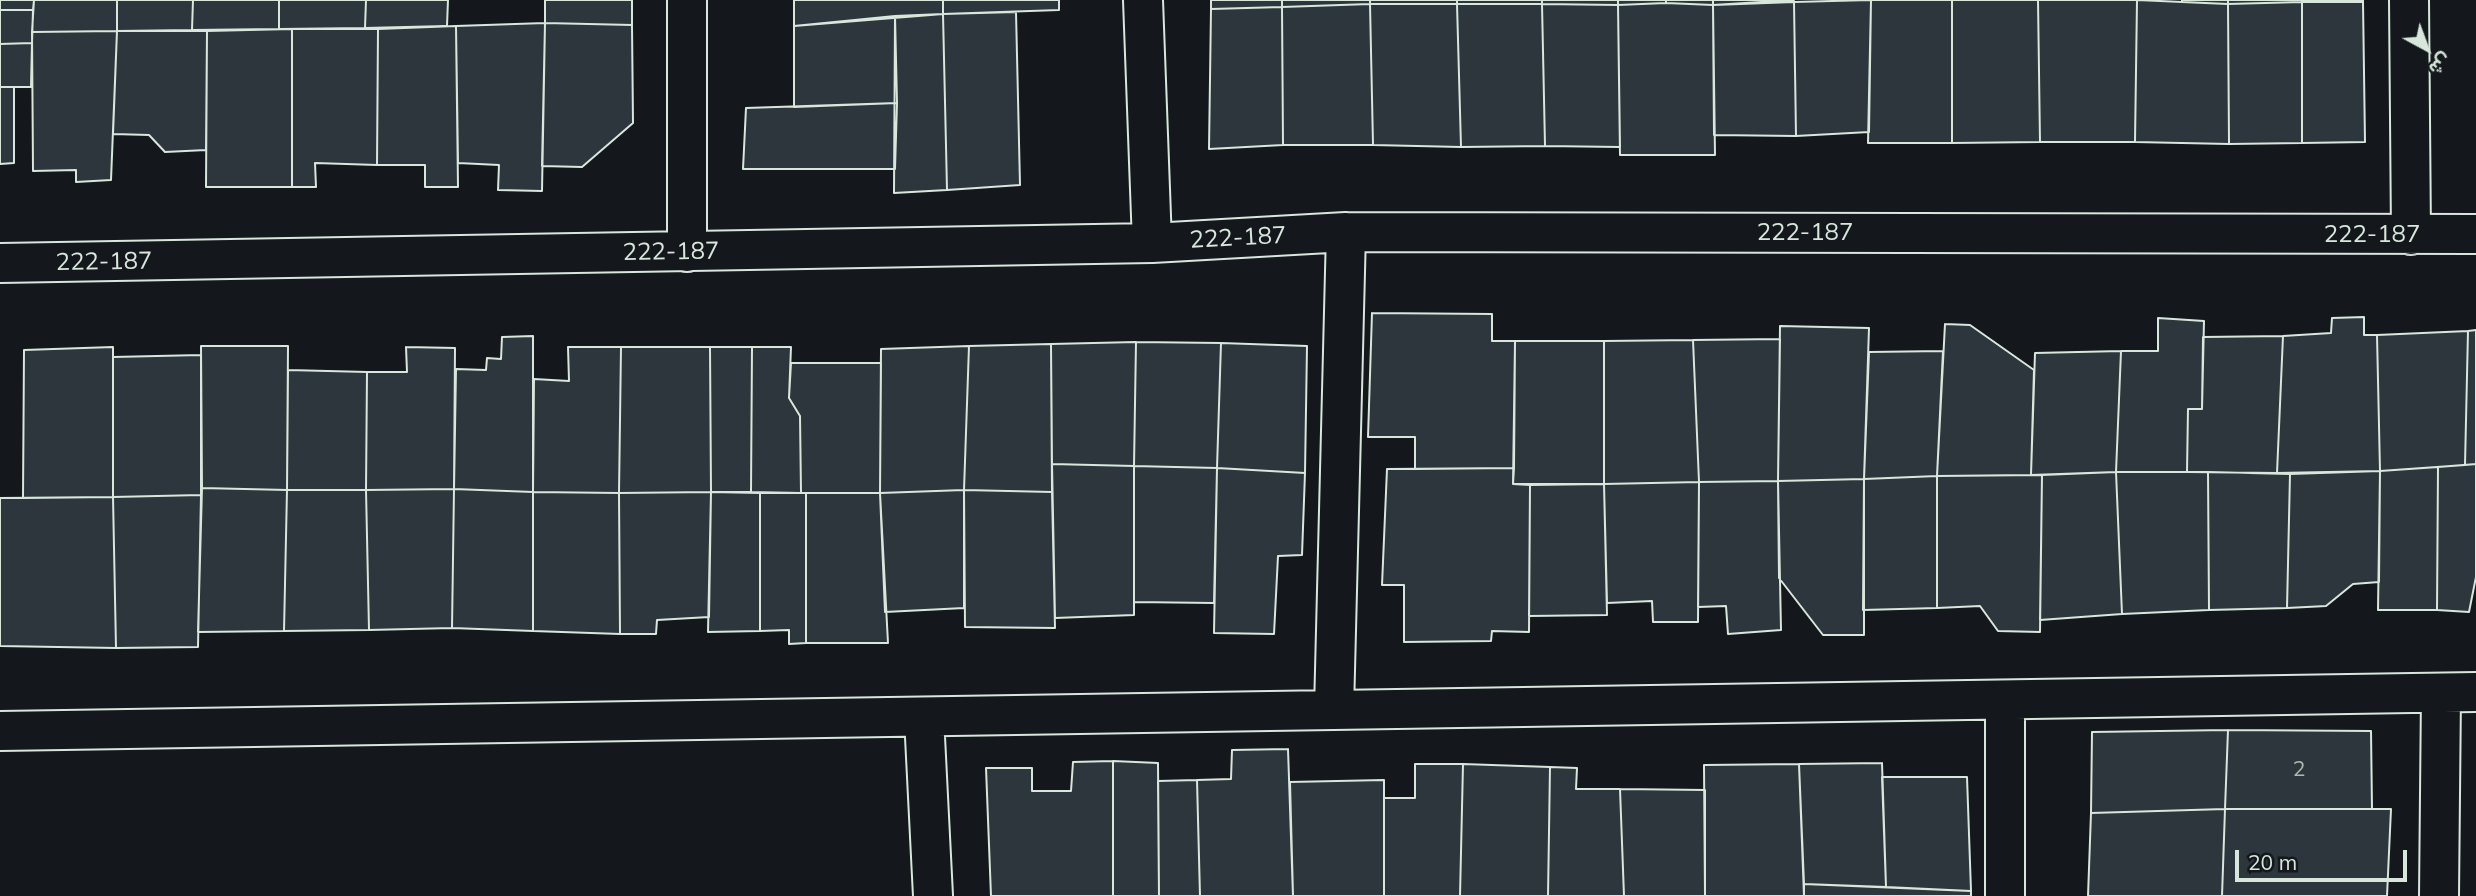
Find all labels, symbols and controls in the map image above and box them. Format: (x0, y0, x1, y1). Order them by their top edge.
north arrow (2392, 14, 2462, 84)
text: ش (2424, 48, 2457, 81)
street label: 222-187 (1757, 219, 1853, 247)
street label: 222-187 (1189, 221, 1287, 255)
street label: 222-187 (2324, 221, 2420, 249)
street label: 222-187 (622, 237, 720, 267)
street label: 222-187 (55, 247, 153, 277)
house number: 2 (2293, 757, 2305, 783)
scale bar (2238, 836, 2410, 880)
text: 20 m (2248, 849, 2297, 875)

